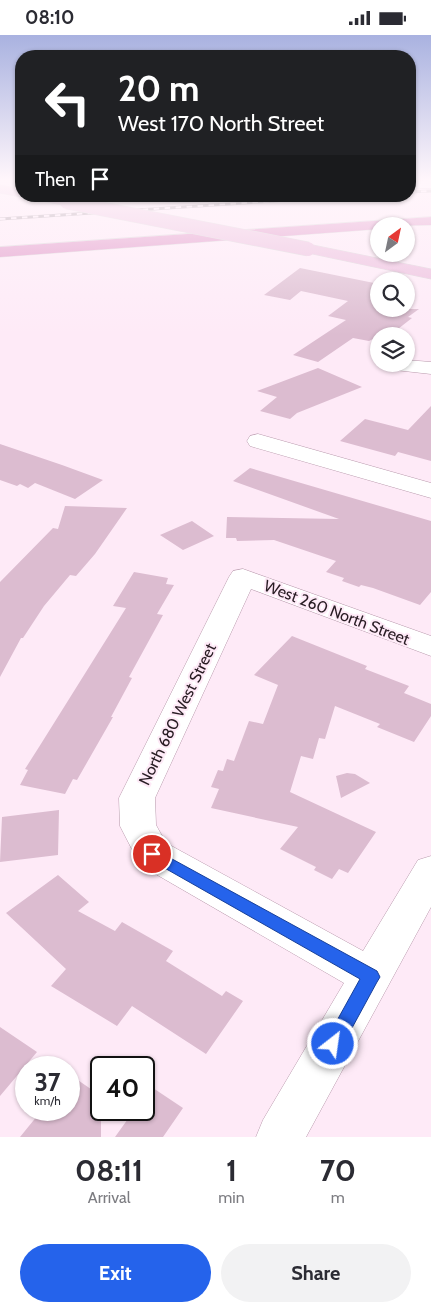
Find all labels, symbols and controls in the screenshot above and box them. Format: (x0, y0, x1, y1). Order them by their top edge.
text: 08:10 (25, 6, 75, 29)
text: 20 m (118, 67, 200, 110)
icon: left (35, 70, 100, 135)
text: West 170 North Street (118, 110, 324, 137)
icon: arrive (86, 165, 114, 193)
text: Then (35, 168, 76, 191)
north arrow (370, 217, 415, 263)
map controls (370, 217, 415, 372)
button: search (370, 272, 415, 317)
button: layers (370, 327, 415, 372)
street label: West 260 North Street (261, 576, 413, 649)
street label: North 680 West Street (135, 640, 220, 788)
pin (131, 833, 173, 875)
icon: arrive (138, 840, 166, 868)
position arrow (306, 1017, 358, 1069)
speed limit sign: 40 (90, 1056, 155, 1121)
text: 37 (34, 1067, 61, 1097)
text: km/h (34, 1093, 61, 1108)
text: 08:11 (75, 1152, 143, 1189)
text: 1 (226, 1152, 237, 1189)
text: 70 (320, 1152, 356, 1189)
text: Arrival (88, 1188, 130, 1207)
text: min (218, 1188, 245, 1207)
text: m (331, 1188, 345, 1207)
button: Exit (20, 1244, 211, 1302)
button: Share (221, 1244, 411, 1302)

